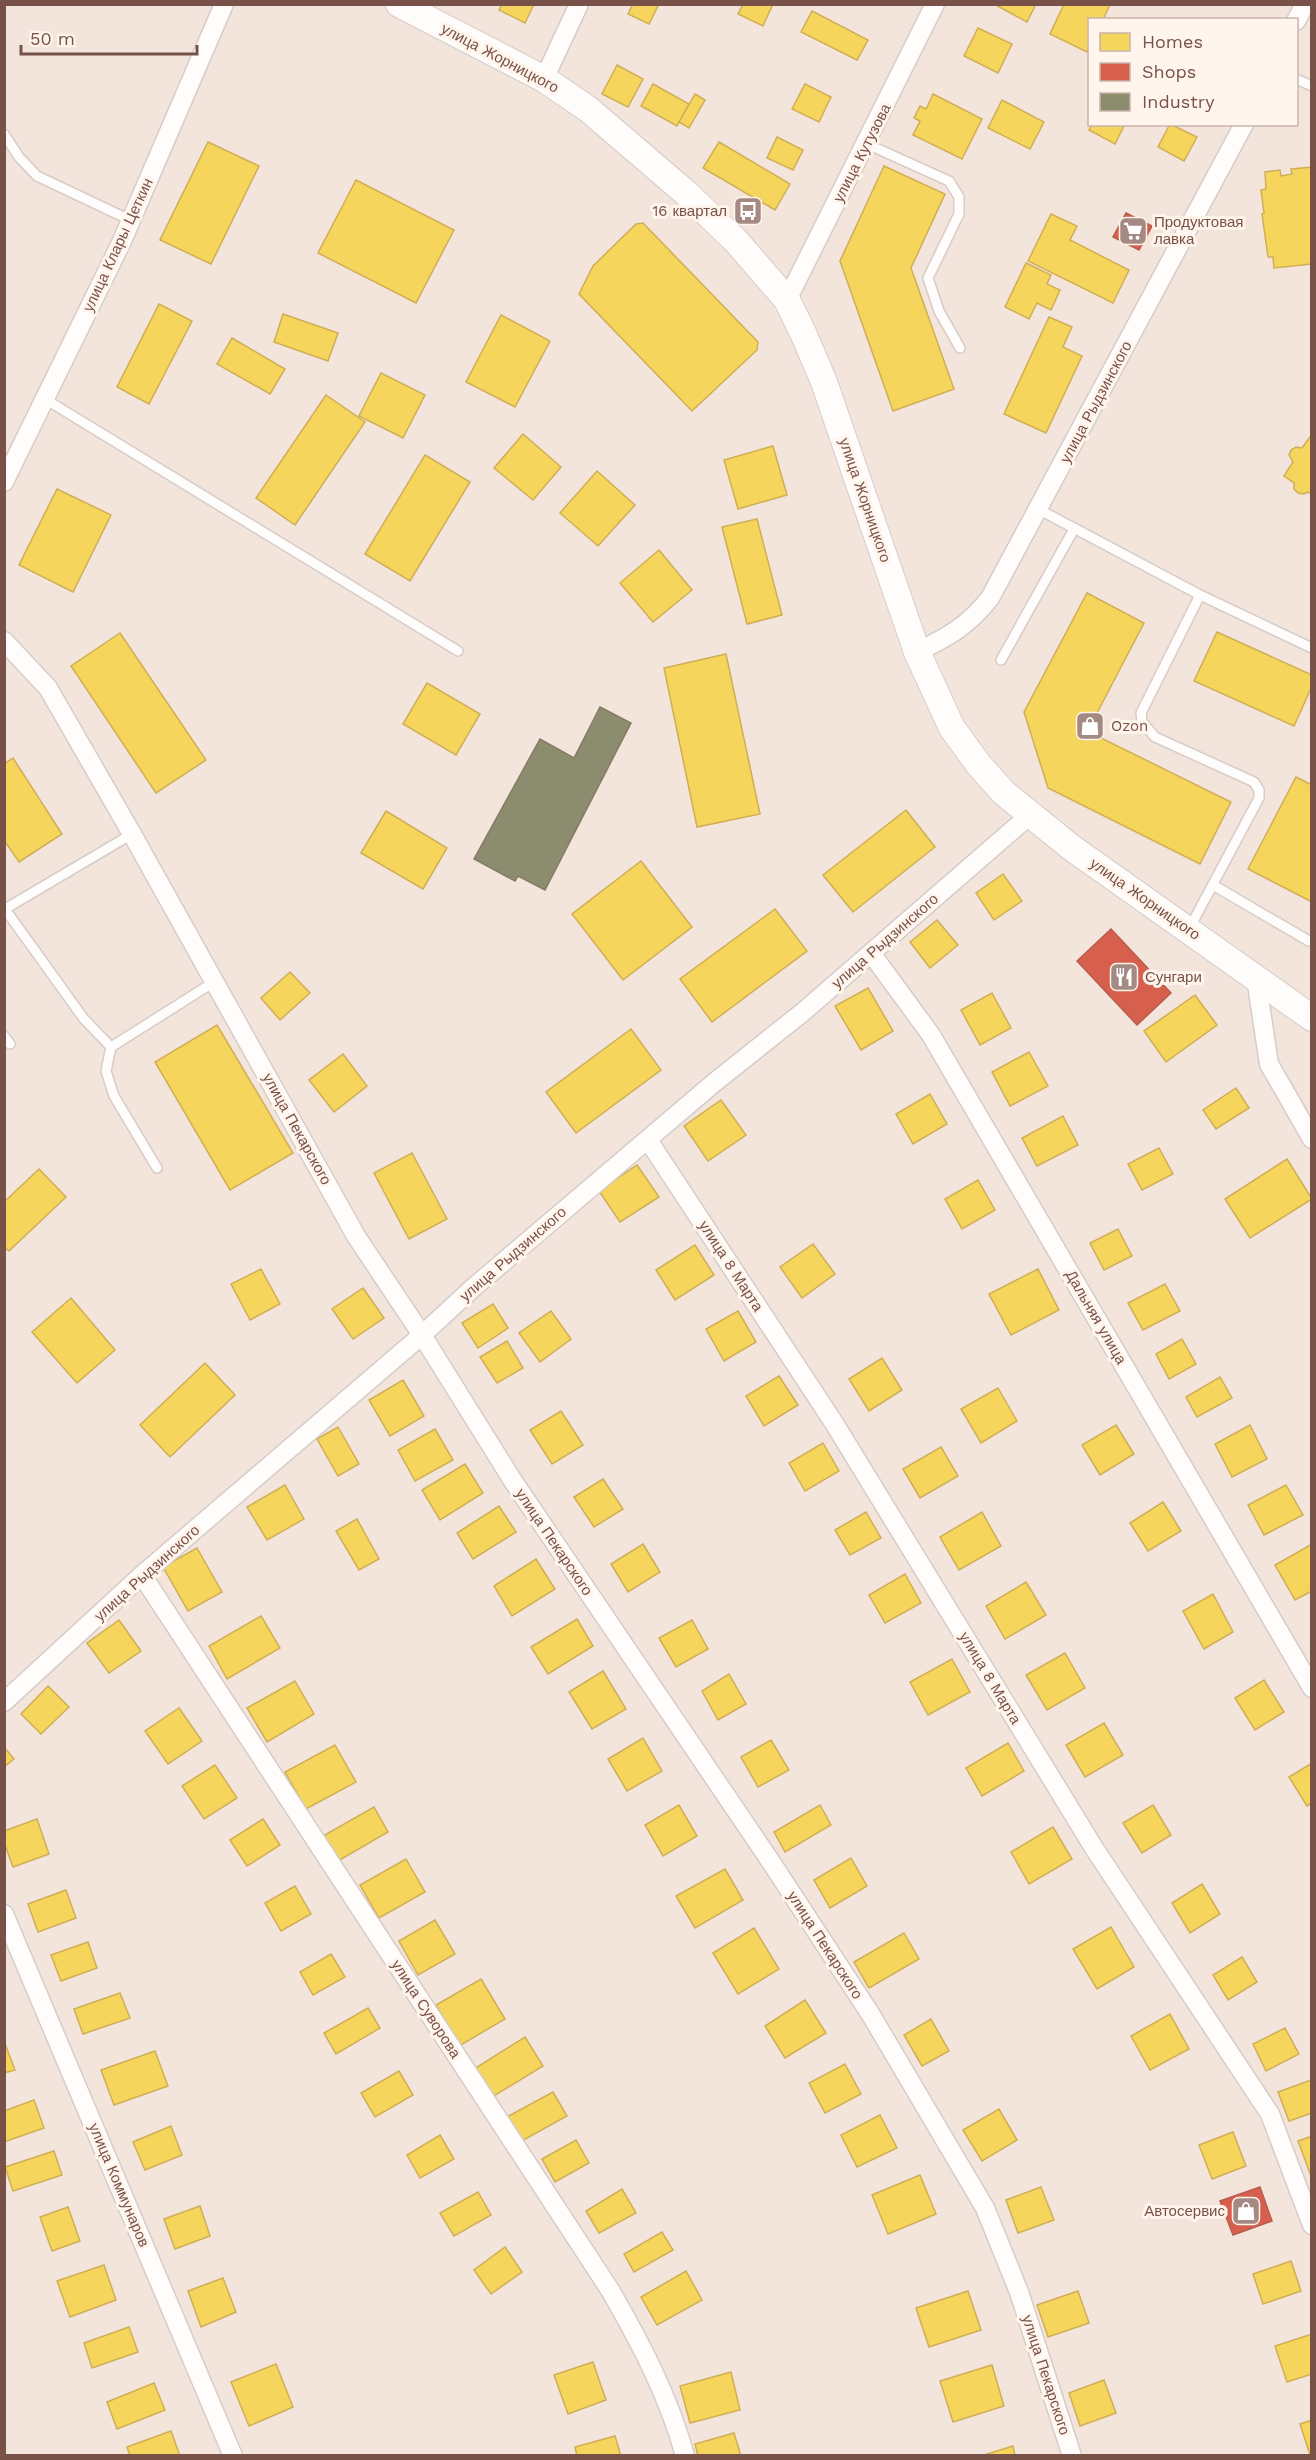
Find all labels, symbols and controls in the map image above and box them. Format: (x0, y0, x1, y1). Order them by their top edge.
scale bar (21, 18, 196, 56)
legend (1088, 18, 1298, 126)
street label: улица Жорницкого (438, 19, 562, 97)
text: 50 m (30, 28, 75, 49)
text: Homes (1142, 31, 1203, 52)
text: Shops (1142, 61, 1196, 82)
text: Industry (1142, 91, 1215, 112)
street label: улица Кутузова (829, 100, 895, 205)
street label: улица Клары Цеткин (79, 175, 157, 315)
bus stop icon: 16 квартал (732, 195, 764, 227)
place label: 16 квартал (652, 202, 727, 220)
place label: Продуктовая лавка (1154, 213, 1243, 248)
supermarket icon: Продуктовая лавка (1117, 215, 1149, 247)
street label: улица Рыдзинского (1056, 338, 1136, 466)
street label: улица Жорницкого (835, 435, 895, 565)
shop icon: Ozon (1074, 710, 1106, 742)
place label: Ozon (1111, 717, 1148, 735)
street label: улица Жорницкого (1086, 854, 1204, 944)
street label: улица Рыдзинского (828, 890, 942, 992)
restaurant icon: Сунгари (1108, 961, 1140, 993)
place label: Сунгари (1145, 968, 1202, 986)
street label: улица Пекарского (259, 1070, 335, 1188)
street label: улица Рыдзинского (456, 1203, 570, 1305)
street label: улица 8 Марта (695, 1217, 767, 1315)
street label: Дальняя улица (1062, 1267, 1131, 1368)
street label: улица Пекарского (512, 1485, 596, 1599)
street label: улица Рыдзинского (91, 1521, 203, 1625)
street label: улица 8 Марта (955, 1628, 1025, 1728)
street label: улица Пекарского (783, 1888, 867, 2002)
street label: улица Суворова (388, 1956, 465, 2062)
street label: улица Коммунаров (85, 2120, 153, 2250)
shop icon: Автосервис (1230, 2195, 1262, 2227)
place label: Автосервис (1144, 2202, 1225, 2220)
street label: улица Пекарского (1018, 2313, 1074, 2437)

